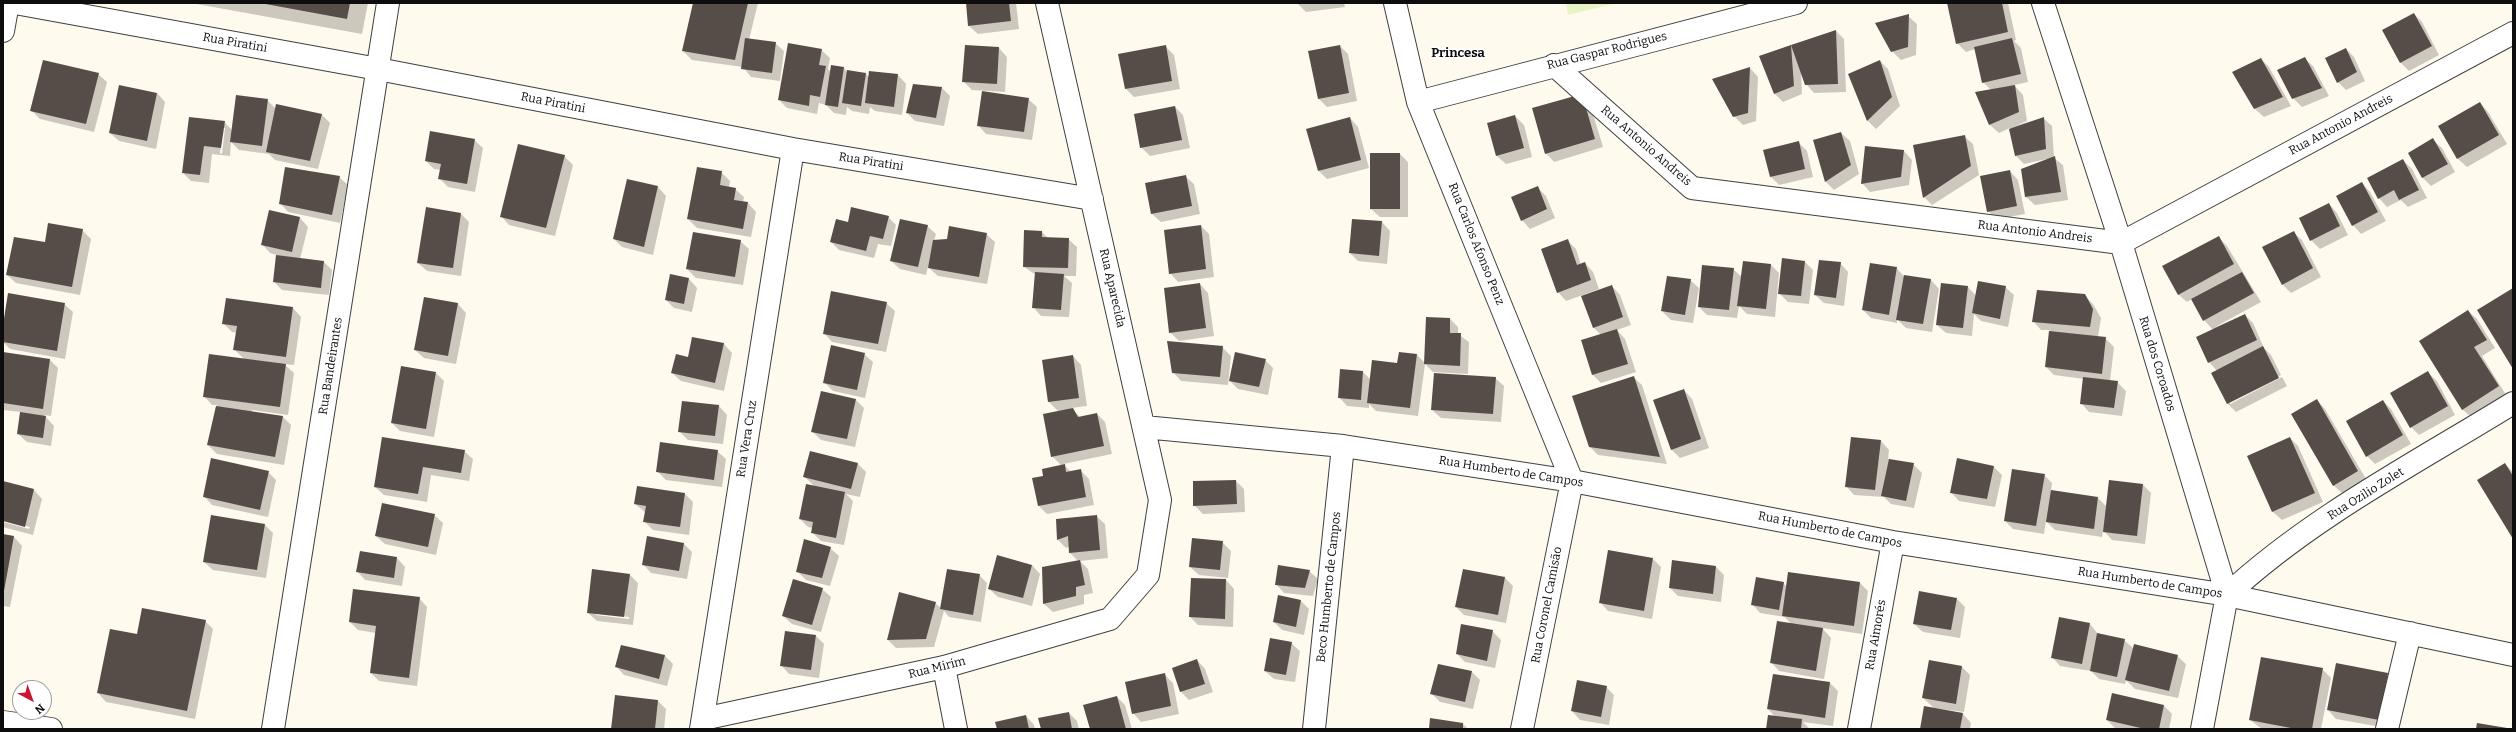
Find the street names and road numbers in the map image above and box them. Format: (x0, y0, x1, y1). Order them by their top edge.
street label: Rua Gaspar Rodrigues (1545, 29, 1669, 73)
street label: Rua Piratini (202, 30, 268, 56)
street label: Rua Piratini (520, 90, 586, 116)
street label: Rua Antonio Andreis (2287, 92, 2395, 158)
street label: Rua Antonio Andreis (1598, 103, 1694, 189)
street label: Rua Piratini (838, 150, 904, 174)
street label: Rua Carlos Afonso Penz (1445, 181, 1507, 307)
street label: Rua Antonio Andreis (1977, 218, 2093, 246)
street label: Rua Aparecida (1096, 247, 1128, 329)
street label: Rua dos Coroados (2136, 315, 2178, 413)
street label: Rua Bandeirantes (316, 316, 346, 416)
street label: Rua Vera Cruz (734, 399, 760, 479)
street label: Rua Humberto de Campos (1438, 453, 1584, 491)
street label: Rua Ozilio Zolet (2325, 465, 2407, 523)
street label: Rua Humberto de Campos (1757, 509, 1903, 551)
street label: Beco Humberto de Campos (1314, 511, 1344, 663)
street label: Rua Coronel Camisão (1529, 545, 1565, 665)
street label: Rua Humberto de Campos (2077, 564, 2223, 602)
street label: Rua Aimorés (1863, 598, 1889, 672)
street label: Rua Mirim (907, 654, 967, 682)

